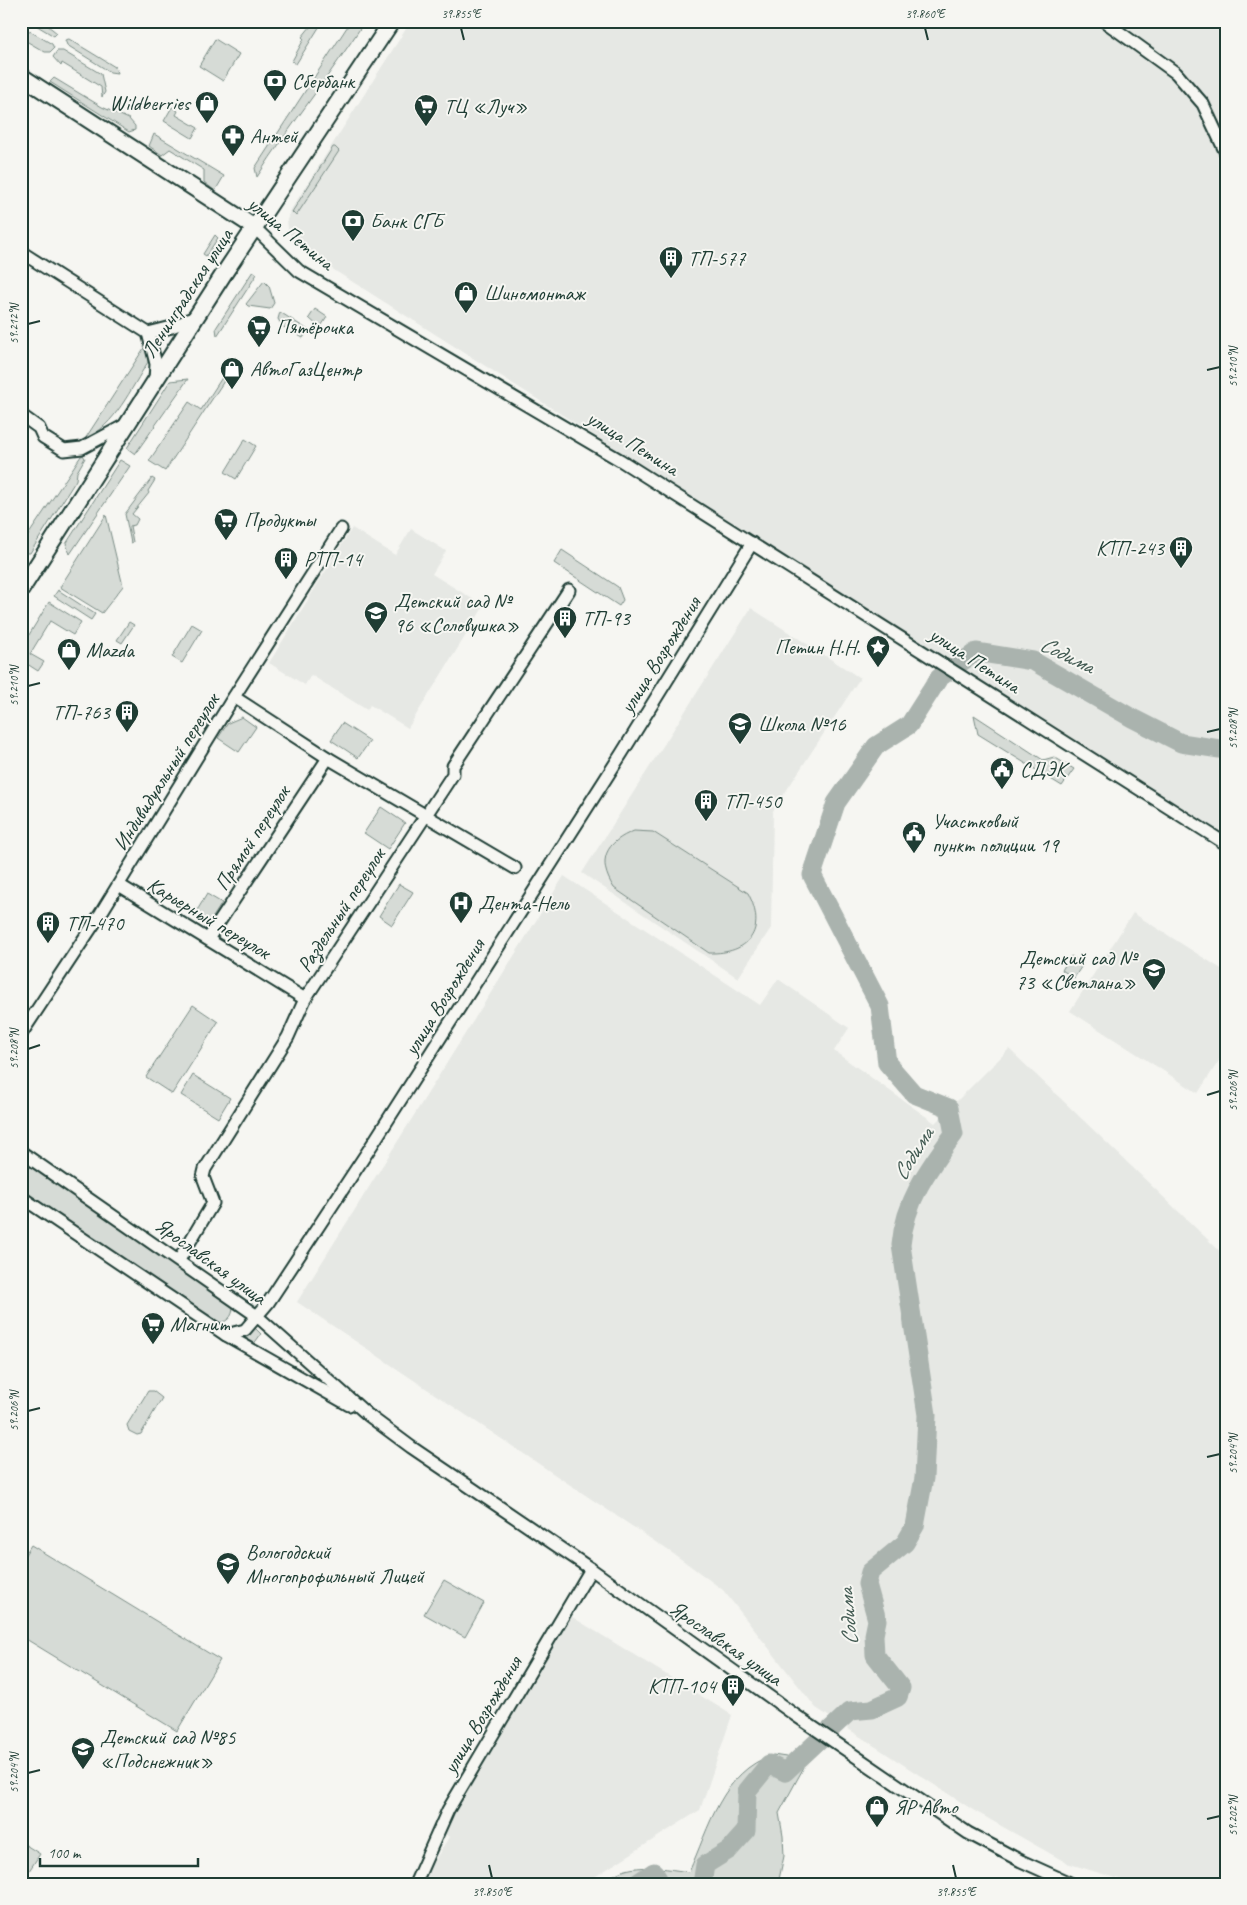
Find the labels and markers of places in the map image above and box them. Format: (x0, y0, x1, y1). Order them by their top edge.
bank icon: Сбербанк (262, 68, 288, 102)
place label: Сбербанк (292, 68, 357, 94)
place label: Wildberries (110, 90, 192, 116)
shop icon: Wildberries (194, 90, 220, 124)
supermarket icon: ТЦ «Луч» (413, 93, 439, 127)
place label: ТЦ «Луч» (444, 93, 528, 119)
pharmacy icon: Антей (220, 123, 246, 157)
place label: Антей (250, 123, 299, 149)
bank icon: Банк СГБ (340, 208, 366, 242)
place label: Банк СГБ (370, 208, 446, 234)
building icon: ТП-577 (658, 245, 684, 279)
place label: ТП-577 (688, 245, 747, 271)
shop icon: Шиномонтаж (453, 280, 479, 314)
place label: Шиномонтаж (484, 280, 587, 306)
supermarket icon: Пятёрочка (246, 314, 272, 348)
place label: Пятёрочка (276, 314, 355, 340)
shop icon: АвтоГазЦентр (219, 356, 245, 390)
place label: АвтоГазЦентр (250, 356, 363, 382)
supermarket icon: Продукты (213, 507, 239, 541)
place label: Продукты (244, 507, 317, 533)
place label: КТП-243 (1096, 535, 1166, 561)
building icon: КТП-243 (1168, 535, 1194, 569)
building icon: РТП-14 (273, 546, 299, 580)
place label: РТП-14 (304, 546, 365, 572)
place label: Детский сад № 96 «Соловушка» (394, 588, 519, 638)
school or university icon: Детский сад № 96 «Соловушка» (363, 600, 389, 634)
building icon: ТП-93 (552, 605, 578, 639)
place label: ТП-93 (582, 605, 632, 631)
place label: Петин Н.Н. (775, 634, 861, 660)
place icon: Петин Н.Н. (865, 634, 891, 668)
shop icon: Mazda (56, 637, 82, 671)
place label: Mazda (86, 637, 135, 663)
place label: ТП-763 (53, 699, 112, 725)
building icon: ТП-763 (114, 699, 140, 733)
school or university icon: Школа №16 (727, 711, 753, 745)
place label: Школа №16 (758, 711, 846, 737)
public building icon: СДЭК (989, 756, 1015, 790)
place label: СДЭК (1020, 756, 1070, 782)
building icon: ТП-450 (693, 788, 719, 822)
place label: ТП-450 (724, 788, 783, 814)
place label: Участковый пункт полиции 19 (932, 808, 1060, 858)
public building icon: Участковый пункт полиции 19 (901, 820, 927, 854)
hospital icon: Дента-Нель (448, 890, 474, 924)
place label: Дента-Нель (478, 890, 570, 916)
building icon: ТП-470 (35, 910, 61, 944)
place label: ТП-470 (66, 910, 125, 936)
place label: Детский сад № 73 «Светлана» (1016, 945, 1139, 995)
school or university icon: Детский сад № 73 «Светлана» (1141, 957, 1167, 991)
supermarket icon: Магнит (140, 1311, 166, 1345)
place label: Магнит (170, 1311, 231, 1337)
place label: Вологодский Многопрофильный Лицей (246, 1539, 425, 1589)
school or university icon: Вологодский Многопрофильный Лицей (215, 1551, 241, 1585)
place label: КТП-104 (648, 1673, 719, 1699)
building icon: КТП-104 (720, 1673, 746, 1707)
place label: Детский сад №85 «Подснежник» (100, 1724, 237, 1774)
school or university icon: Детский сад №85 «Подснежник» (70, 1736, 96, 1770)
shop icon: ЯР Авто (864, 1794, 890, 1828)
place label: ЯР Авто (894, 1794, 959, 1820)

